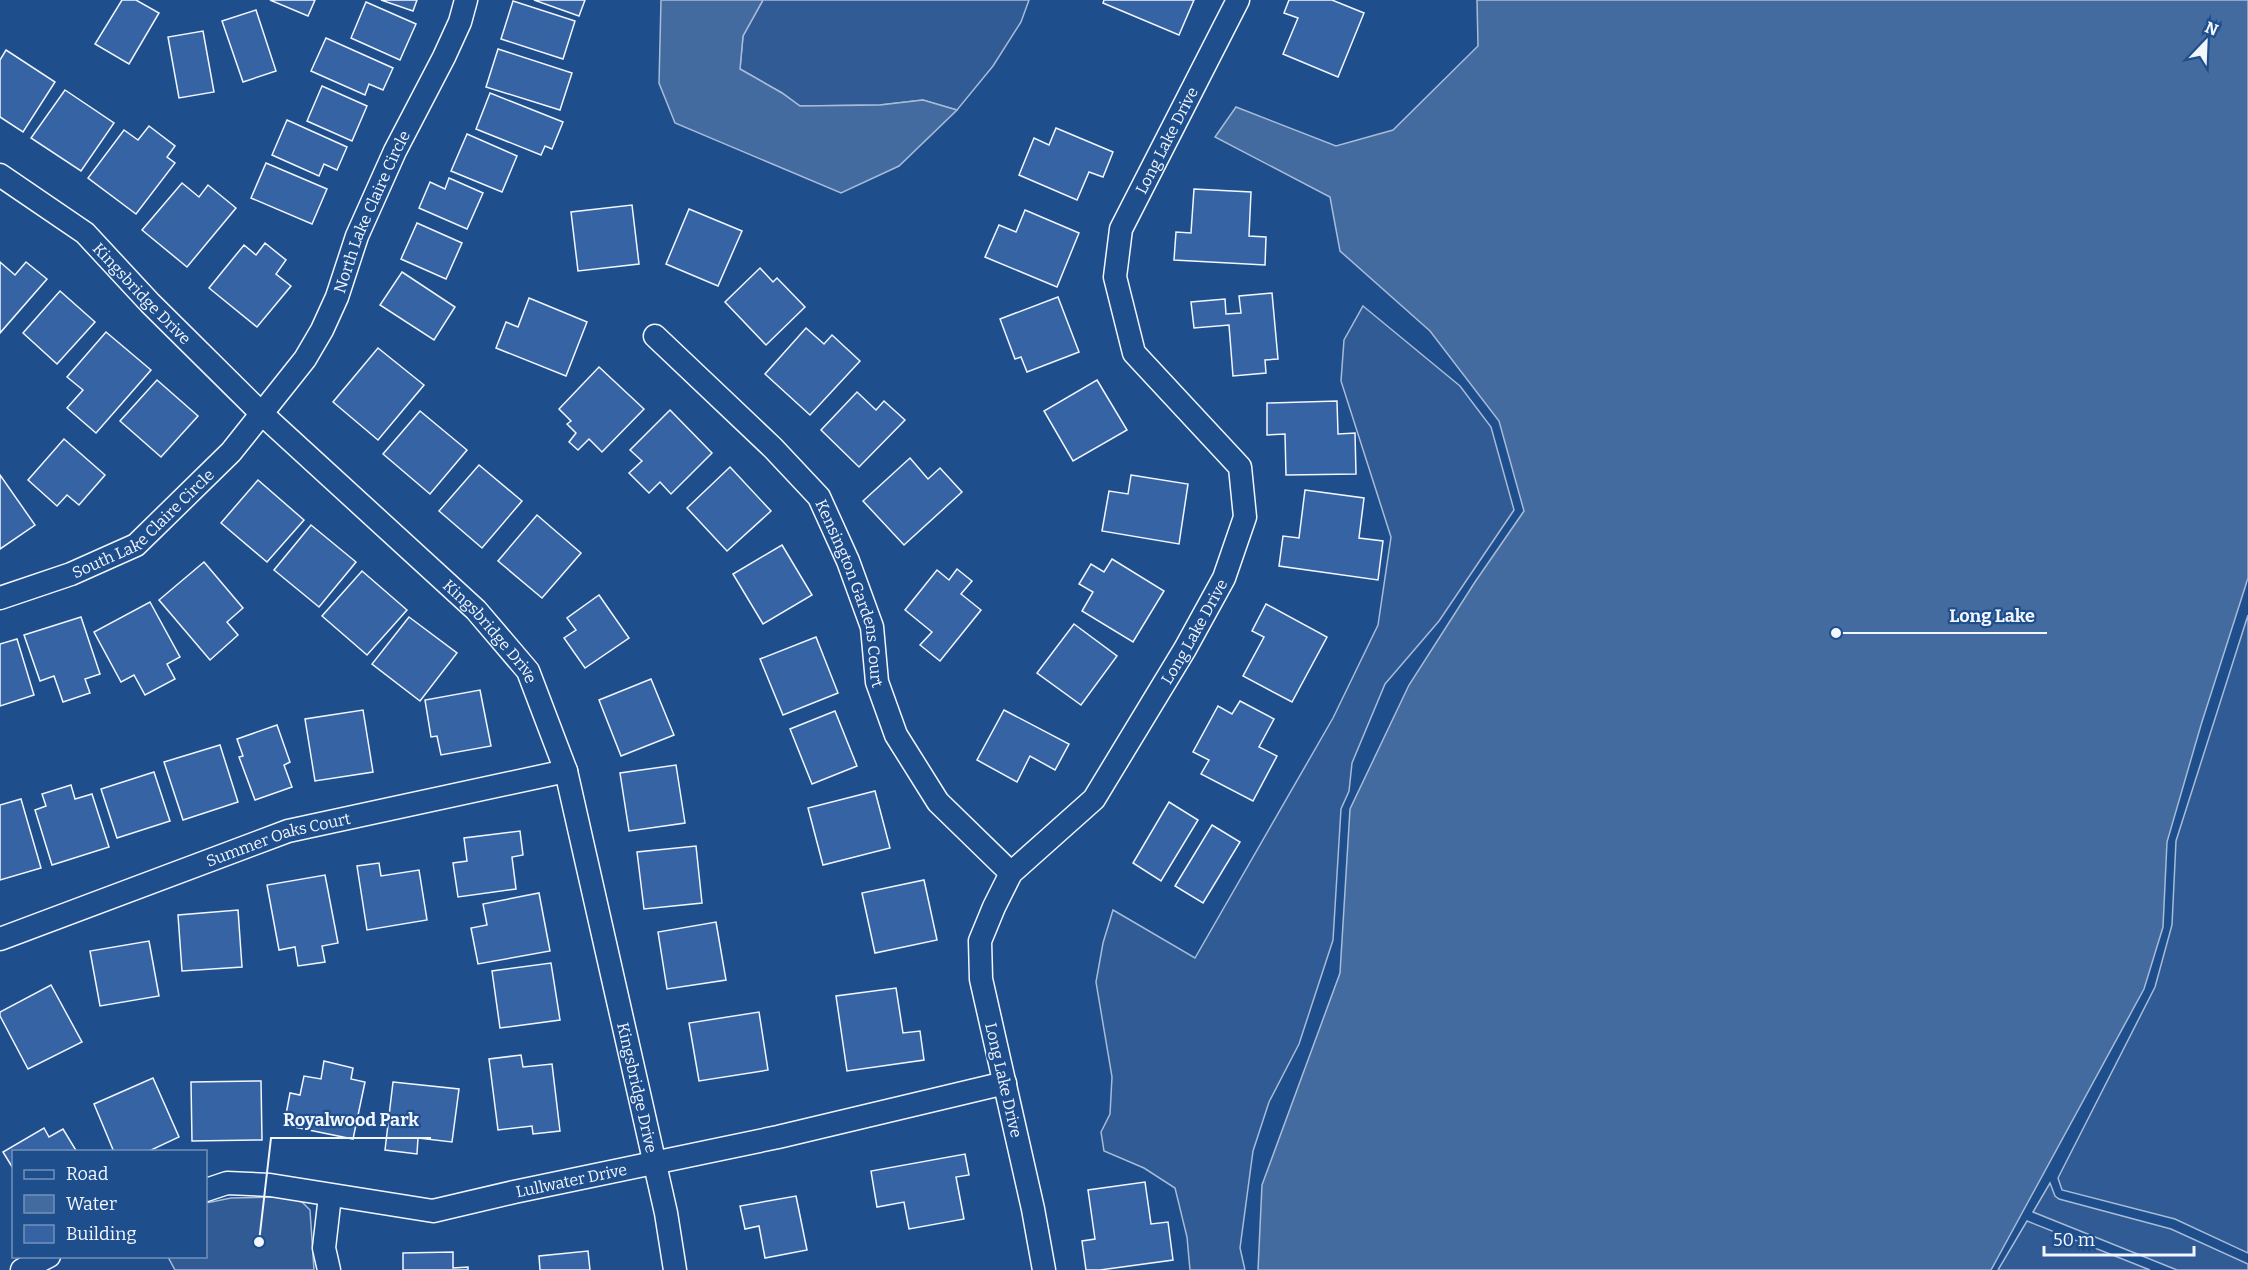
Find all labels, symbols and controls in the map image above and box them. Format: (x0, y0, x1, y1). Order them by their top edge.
north arrow (2176, 12, 2236, 72)
text: N (2202, 17, 2221, 40)
street label: Long Lake Drive (1132, 84, 1202, 197)
street label: North Lake Claire Circle (330, 127, 414, 295)
street label: Kingsbridge Drive (89, 239, 195, 348)
street label: South Lake Claire Circle (69, 465, 218, 582)
street label: Kensington Gardens Court (811, 496, 887, 690)
street label: Kingsbridge Drive (439, 576, 541, 686)
street label: Long Lake Drive (1157, 576, 1232, 688)
callout: Long Lake (1938, 597, 2047, 633)
text: Long Lake (1949, 605, 2035, 627)
street label: Summer Oaks Court (204, 809, 353, 871)
street label: Kingsbridge Drive (613, 1021, 661, 1155)
street label: Long Lake Drive (981, 1021, 1026, 1139)
callout: Royalwood Park (271, 1102, 431, 1138)
text: Royalwood Park (283, 1109, 419, 1131)
legend (12, 1150, 207, 1258)
street label: Lullwater Drive (514, 1160, 629, 1201)
text: Road (66, 1163, 109, 1185)
text: Water (66, 1193, 117, 1215)
scale bar (2044, 1219, 2194, 1257)
text: Building (66, 1223, 137, 1245)
text: 50 m (2053, 1229, 2095, 1251)

